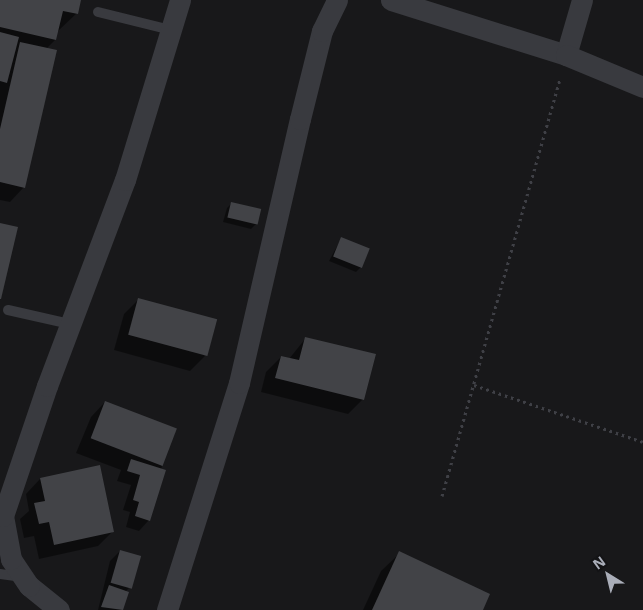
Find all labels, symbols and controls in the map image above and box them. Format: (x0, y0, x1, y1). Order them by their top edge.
north arrow (583, 550, 633, 600)
text: N (589, 551, 609, 573)

